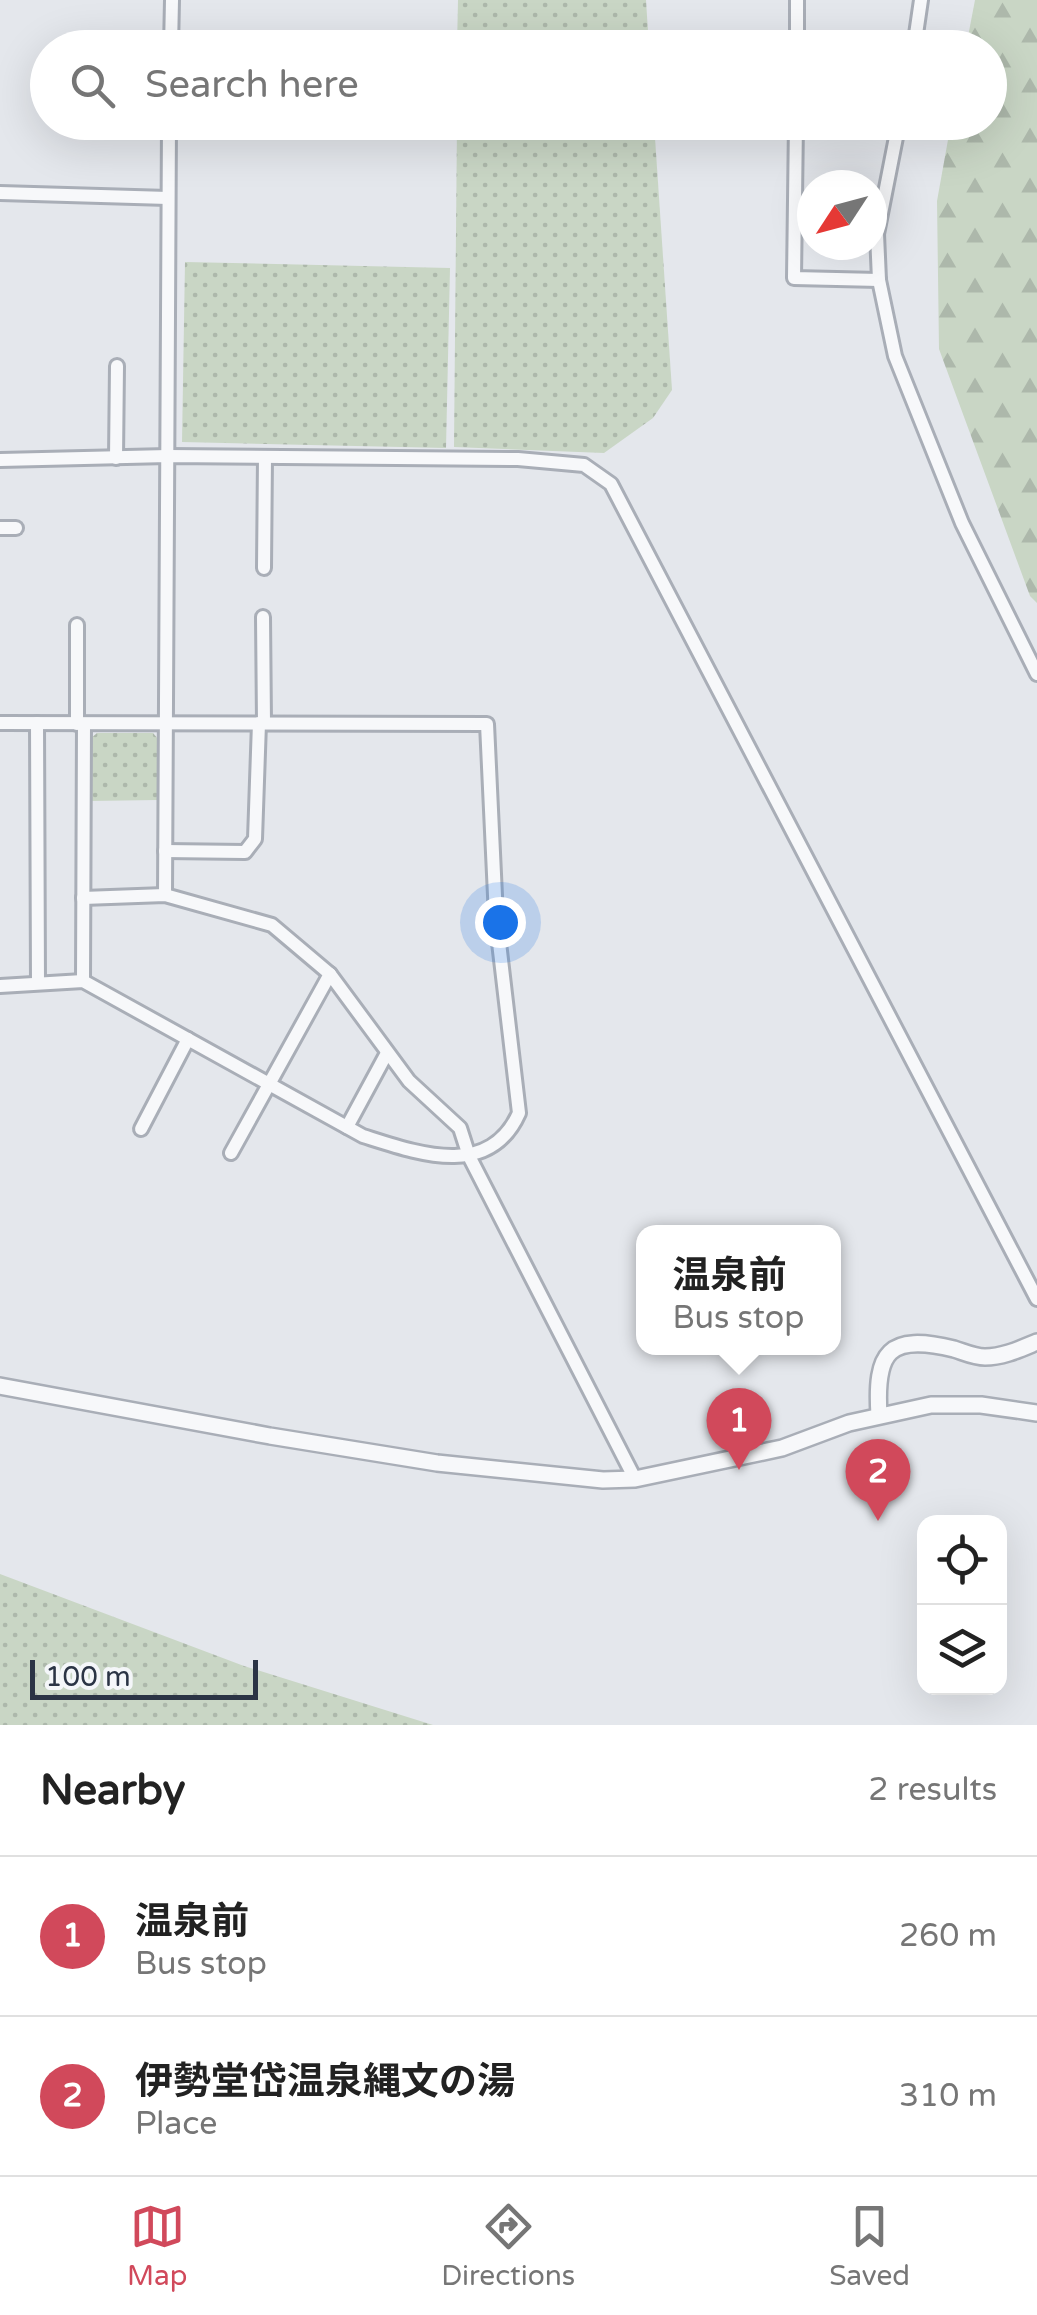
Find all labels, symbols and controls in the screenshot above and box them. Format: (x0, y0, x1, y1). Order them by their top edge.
search box (30, 30, 1007, 140)
icon: search (65, 58, 120, 113)
text: Search here (145, 62, 359, 108)
north arrow (797, 170, 887, 260)
your location (475, 897, 526, 948)
popup (636, 1225, 841, 1355)
text: 温泉前 (672, 1253, 787, 1299)
text: Bus stop (672, 1299, 805, 1337)
pin: 1 (706, 1388, 772, 1470)
pin: 2 (846, 1438, 910, 1521)
map controls (917, 1515, 1007, 1695)
button: locate (917, 1515, 1007, 1605)
button: layers (917, 1605, 1007, 1695)
scale bar (30, 1655, 258, 1700)
text: 100 m (45, 1660, 131, 1694)
text: Nearby (40, 1765, 185, 1816)
text: 2 results (868, 1771, 997, 1809)
text: 温泉前 (135, 1899, 249, 1945)
text: 1 (62, 1917, 83, 1955)
text: 260 m (899, 1917, 997, 1955)
text: Bus stop (135, 1945, 267, 1983)
text: 伊勢堂岱温泉縄文の湯 (135, 2059, 515, 2105)
text: 2 (62, 2077, 83, 2115)
text: 310 m (899, 2077, 997, 2115)
text: Place (135, 2105, 217, 2143)
tab: Map (127, 2199, 187, 2293)
tab: Directions (441, 2199, 575, 2293)
tab: Saved (829, 2199, 910, 2293)

